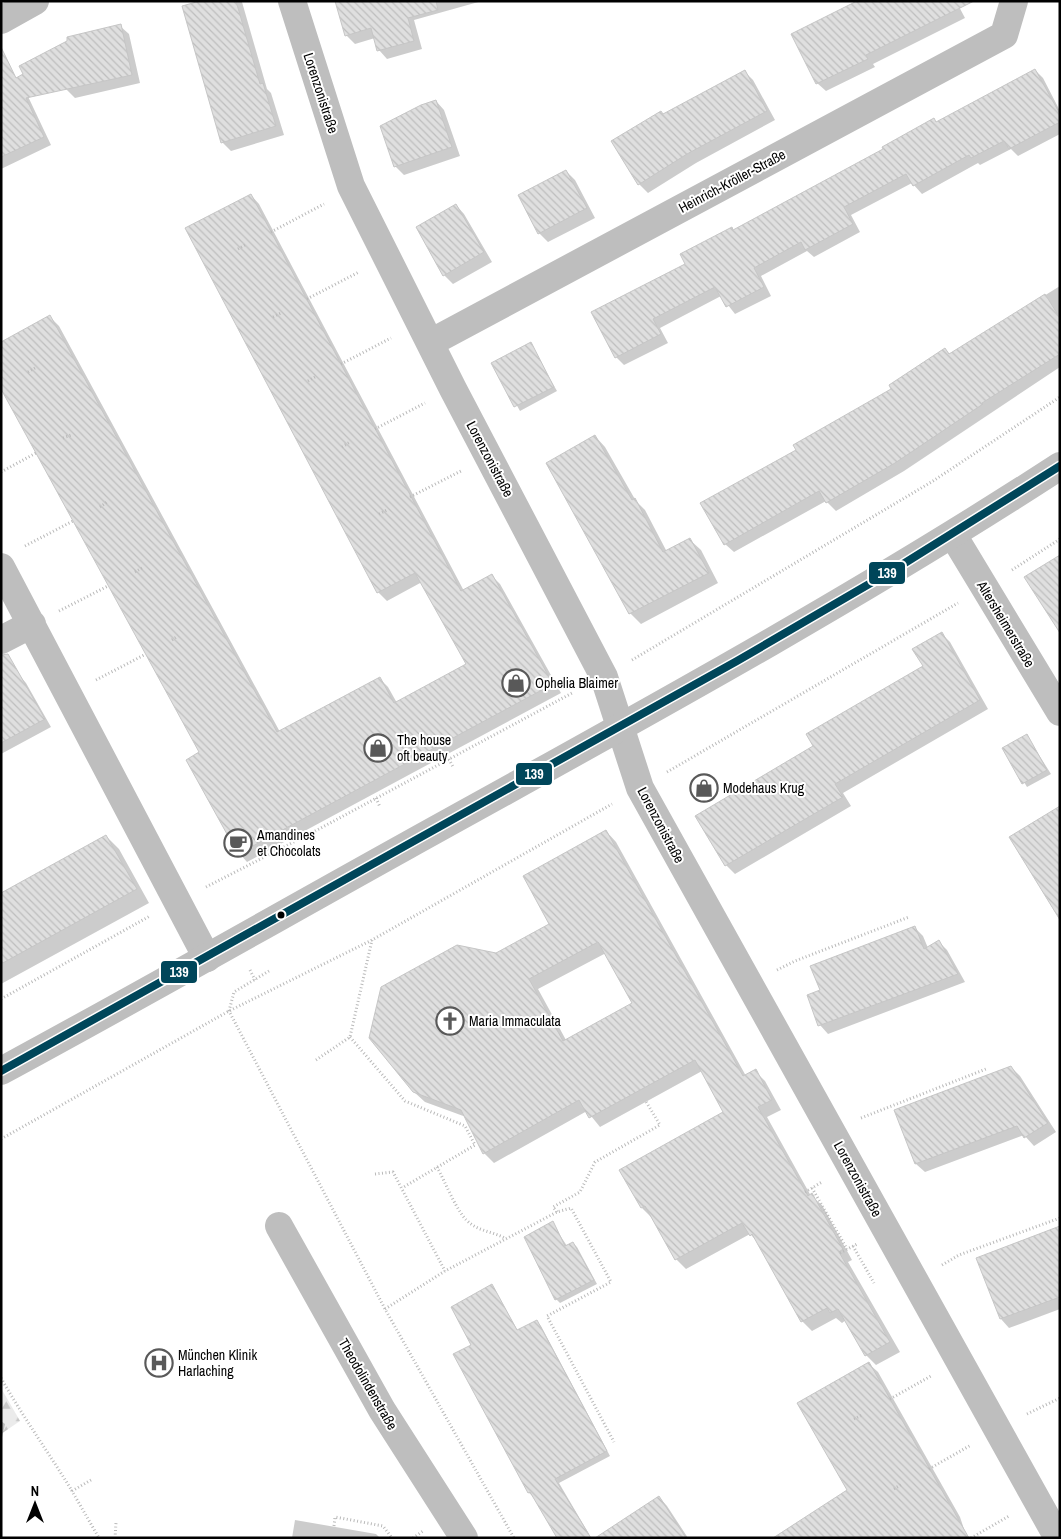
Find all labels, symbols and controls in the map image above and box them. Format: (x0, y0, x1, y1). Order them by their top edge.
street label: Lorenzonistraße (300, 50, 342, 136)
street label: Heinrich-Kröller-Straße (675, 145, 789, 217)
street label: Lorenzonistraße (462, 418, 518, 500)
line badge: 139 (868, 561, 906, 585)
text: 139 (877, 564, 897, 582)
street label: Altersheimerstraße (973, 577, 1039, 670)
shop icon: Ophelia Blaimer (501, 668, 531, 698)
place label: Ophelia Blaimer (535, 674, 618, 692)
place label: The house oft beauty (397, 731, 451, 765)
shop icon: The house oft beauty (363, 733, 393, 763)
line badge: 139 (515, 762, 553, 786)
text: 139 (524, 765, 544, 783)
shop icon: Modehaus Krug (689, 773, 719, 803)
place label: Modehaus Krug (723, 779, 805, 797)
street label: Lorenzonistraße (633, 784, 689, 866)
place label: Amandines et Chocolats (256, 826, 321, 860)
cafe icon: Amandines et Chocolats (223, 828, 253, 858)
unlabelled marker (276, 910, 286, 920)
line badge: 139 (160, 960, 198, 984)
text: 139 (169, 963, 189, 981)
church icon: Maria Immaculata (435, 1006, 465, 1036)
place label: Maria Immaculata (469, 1012, 561, 1030)
street label: Lorenzonistraße (830, 1138, 886, 1220)
street label: Theodolindenstraße (335, 1335, 401, 1433)
place label: München Klinik Harlaching (178, 1346, 257, 1380)
hospital icon: München Klinik Harlaching (144, 1348, 174, 1378)
north arrow (10, 1479, 60, 1529)
text: N (31, 1482, 39, 1500)

